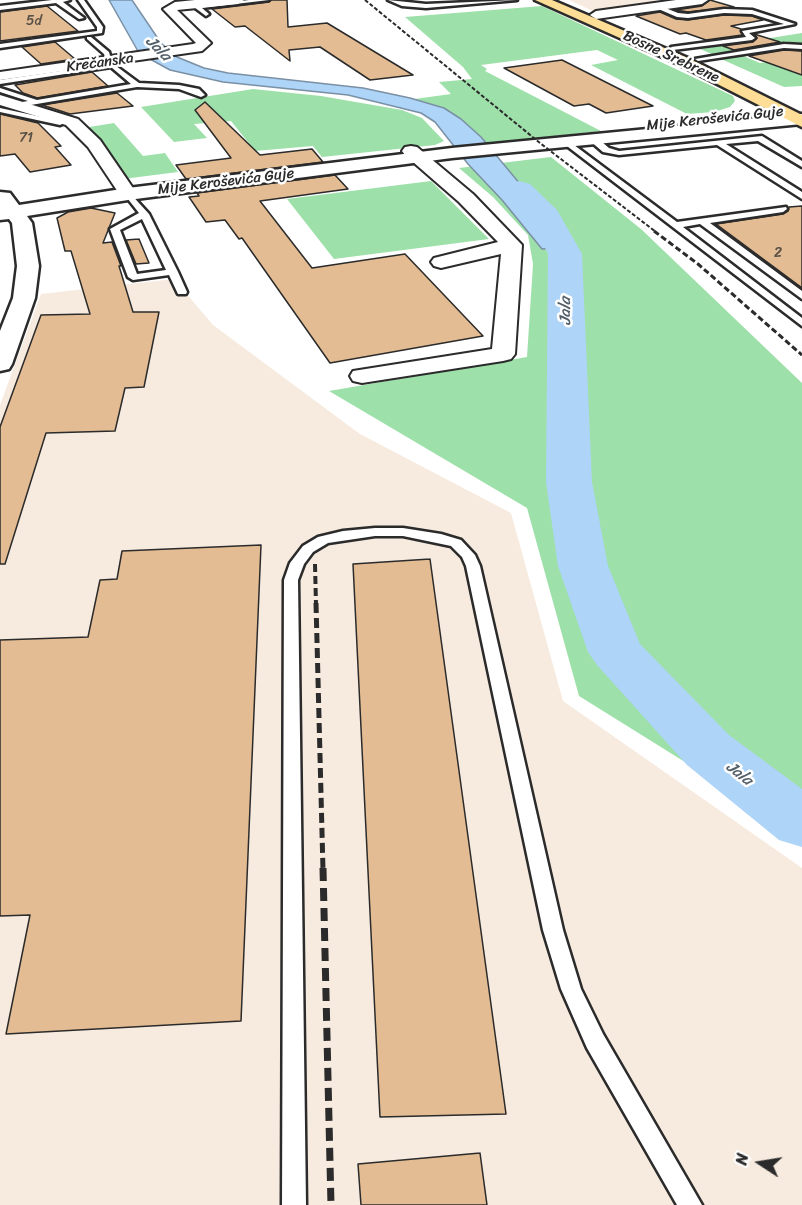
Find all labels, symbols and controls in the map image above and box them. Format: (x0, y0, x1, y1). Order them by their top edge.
house number: 5d (26, 13, 42, 29)
street label: Bosne Srebrene (620, 27, 722, 87)
water label: Jala (141, 32, 175, 66)
street label: Krečanska (65, 49, 135, 77)
street label: Mije Keroševića Guje (646, 103, 784, 135)
house number: 71 (19, 130, 33, 146)
street label: Mije Keroševića Guje (157, 165, 295, 199)
house number: 2 (774, 245, 782, 261)
water label: Jala (556, 297, 576, 325)
water label: Jala (722, 758, 756, 790)
north arrow (730, 1133, 790, 1193)
text: N (727, 1151, 757, 1168)

